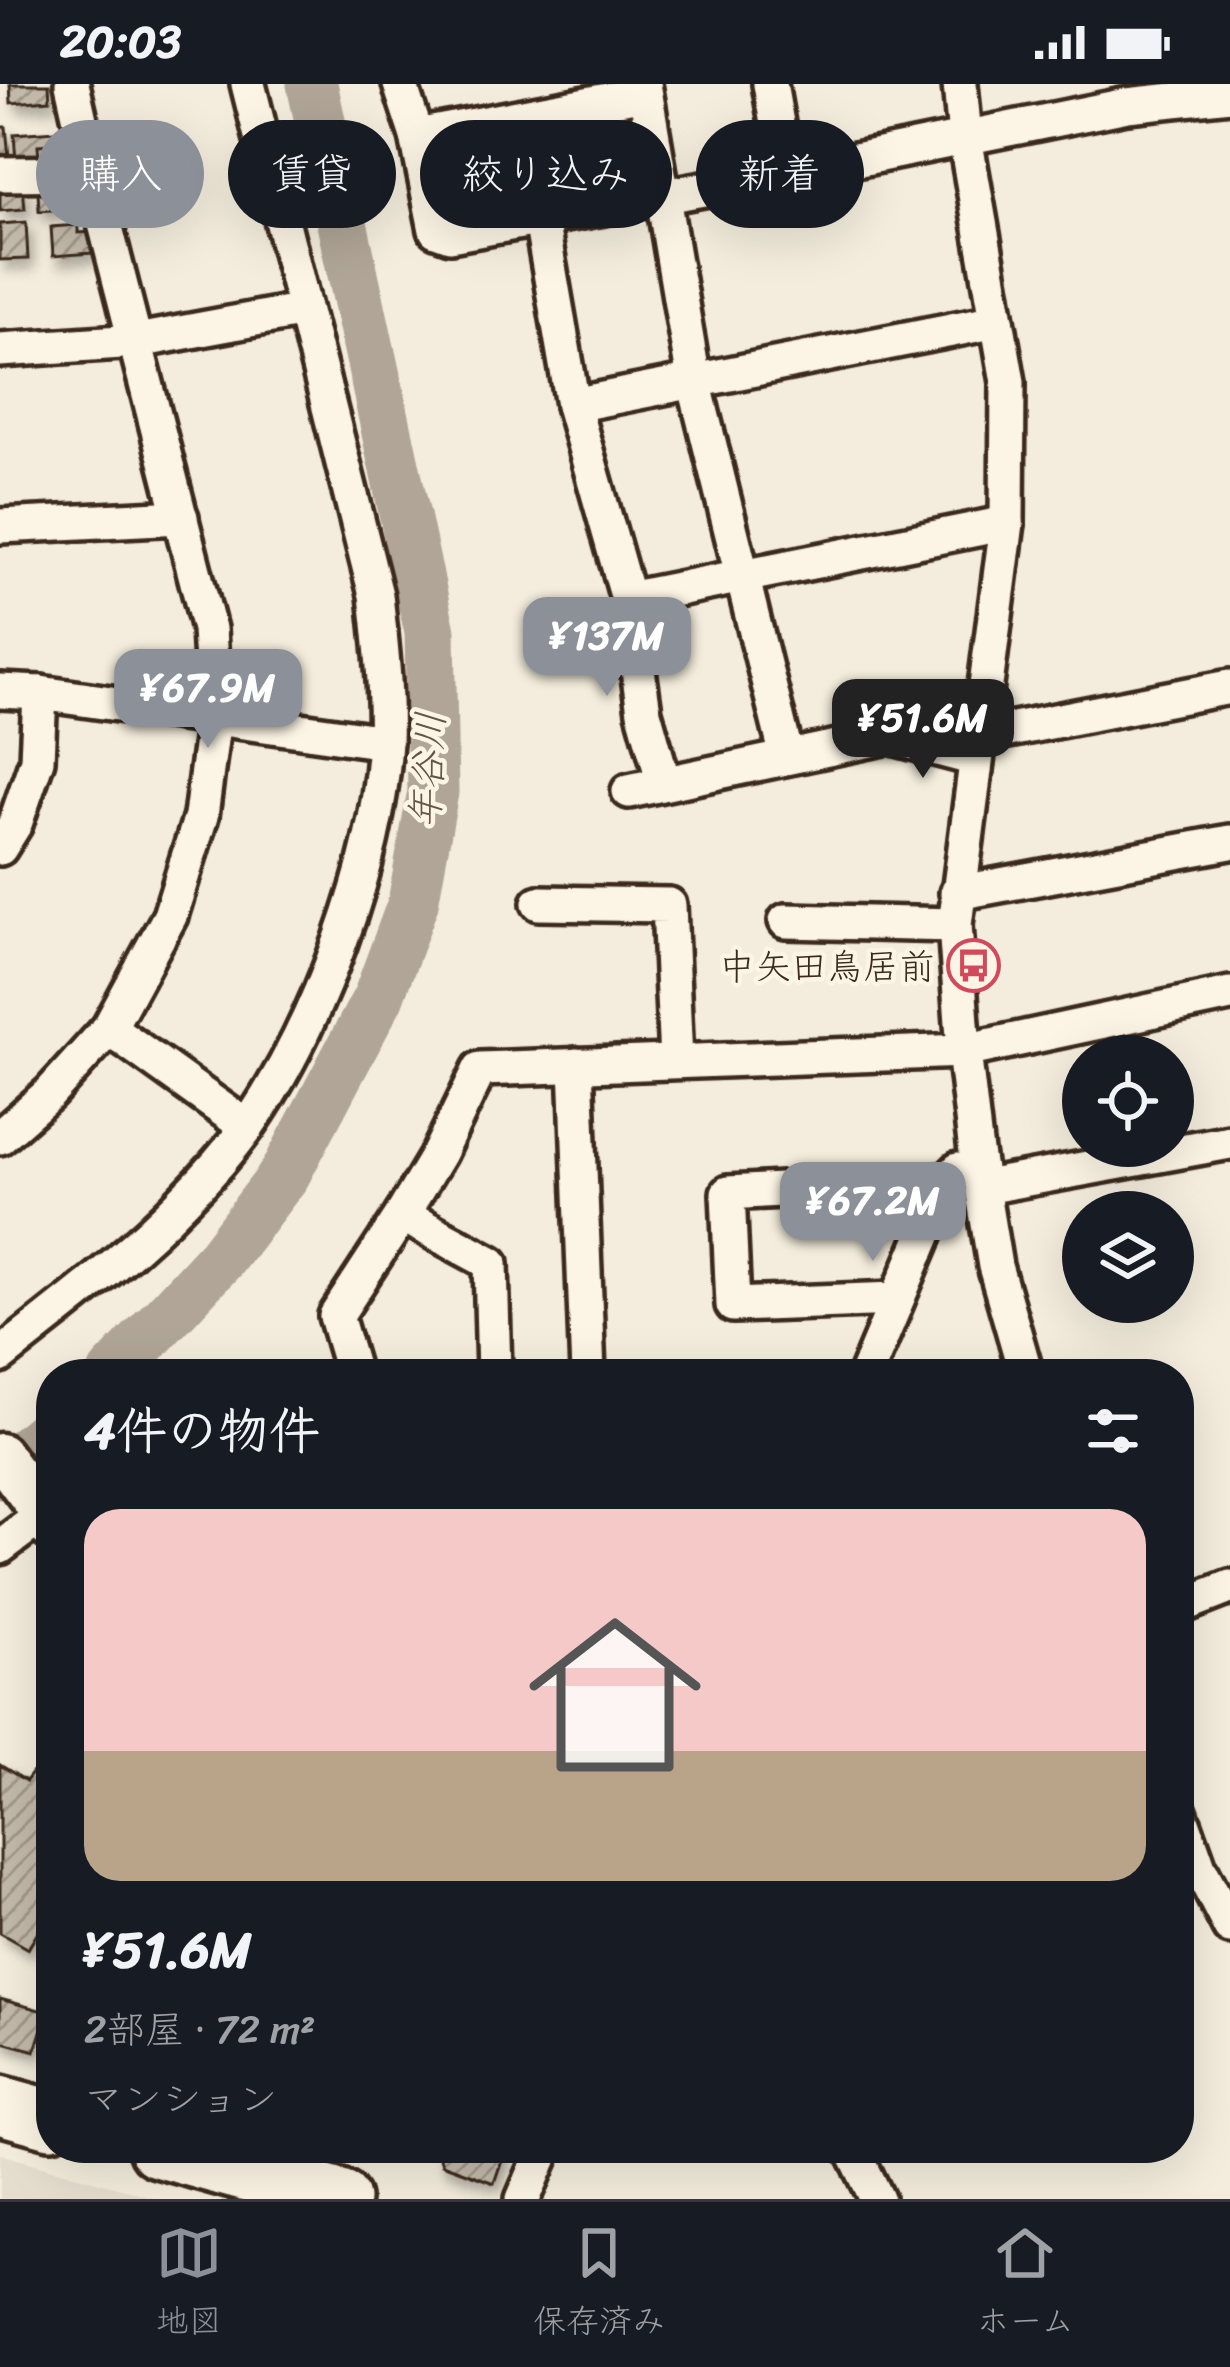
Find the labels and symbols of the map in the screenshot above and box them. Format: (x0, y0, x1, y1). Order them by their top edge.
pin: ¥137M (523, 597, 691, 699)
pin: ¥67.9M (110, 649, 306, 751)
pin: ¥51.6M (825, 679, 1021, 781)
water label: 年谷川 (390, 710, 465, 830)
place label: 中矢田鳥居前 (719, 935, 935, 999)
bus stop icon: 中矢田鳥居前 (946, 938, 1002, 994)
pin: ¥67.2M (775, 1162, 971, 1264)

